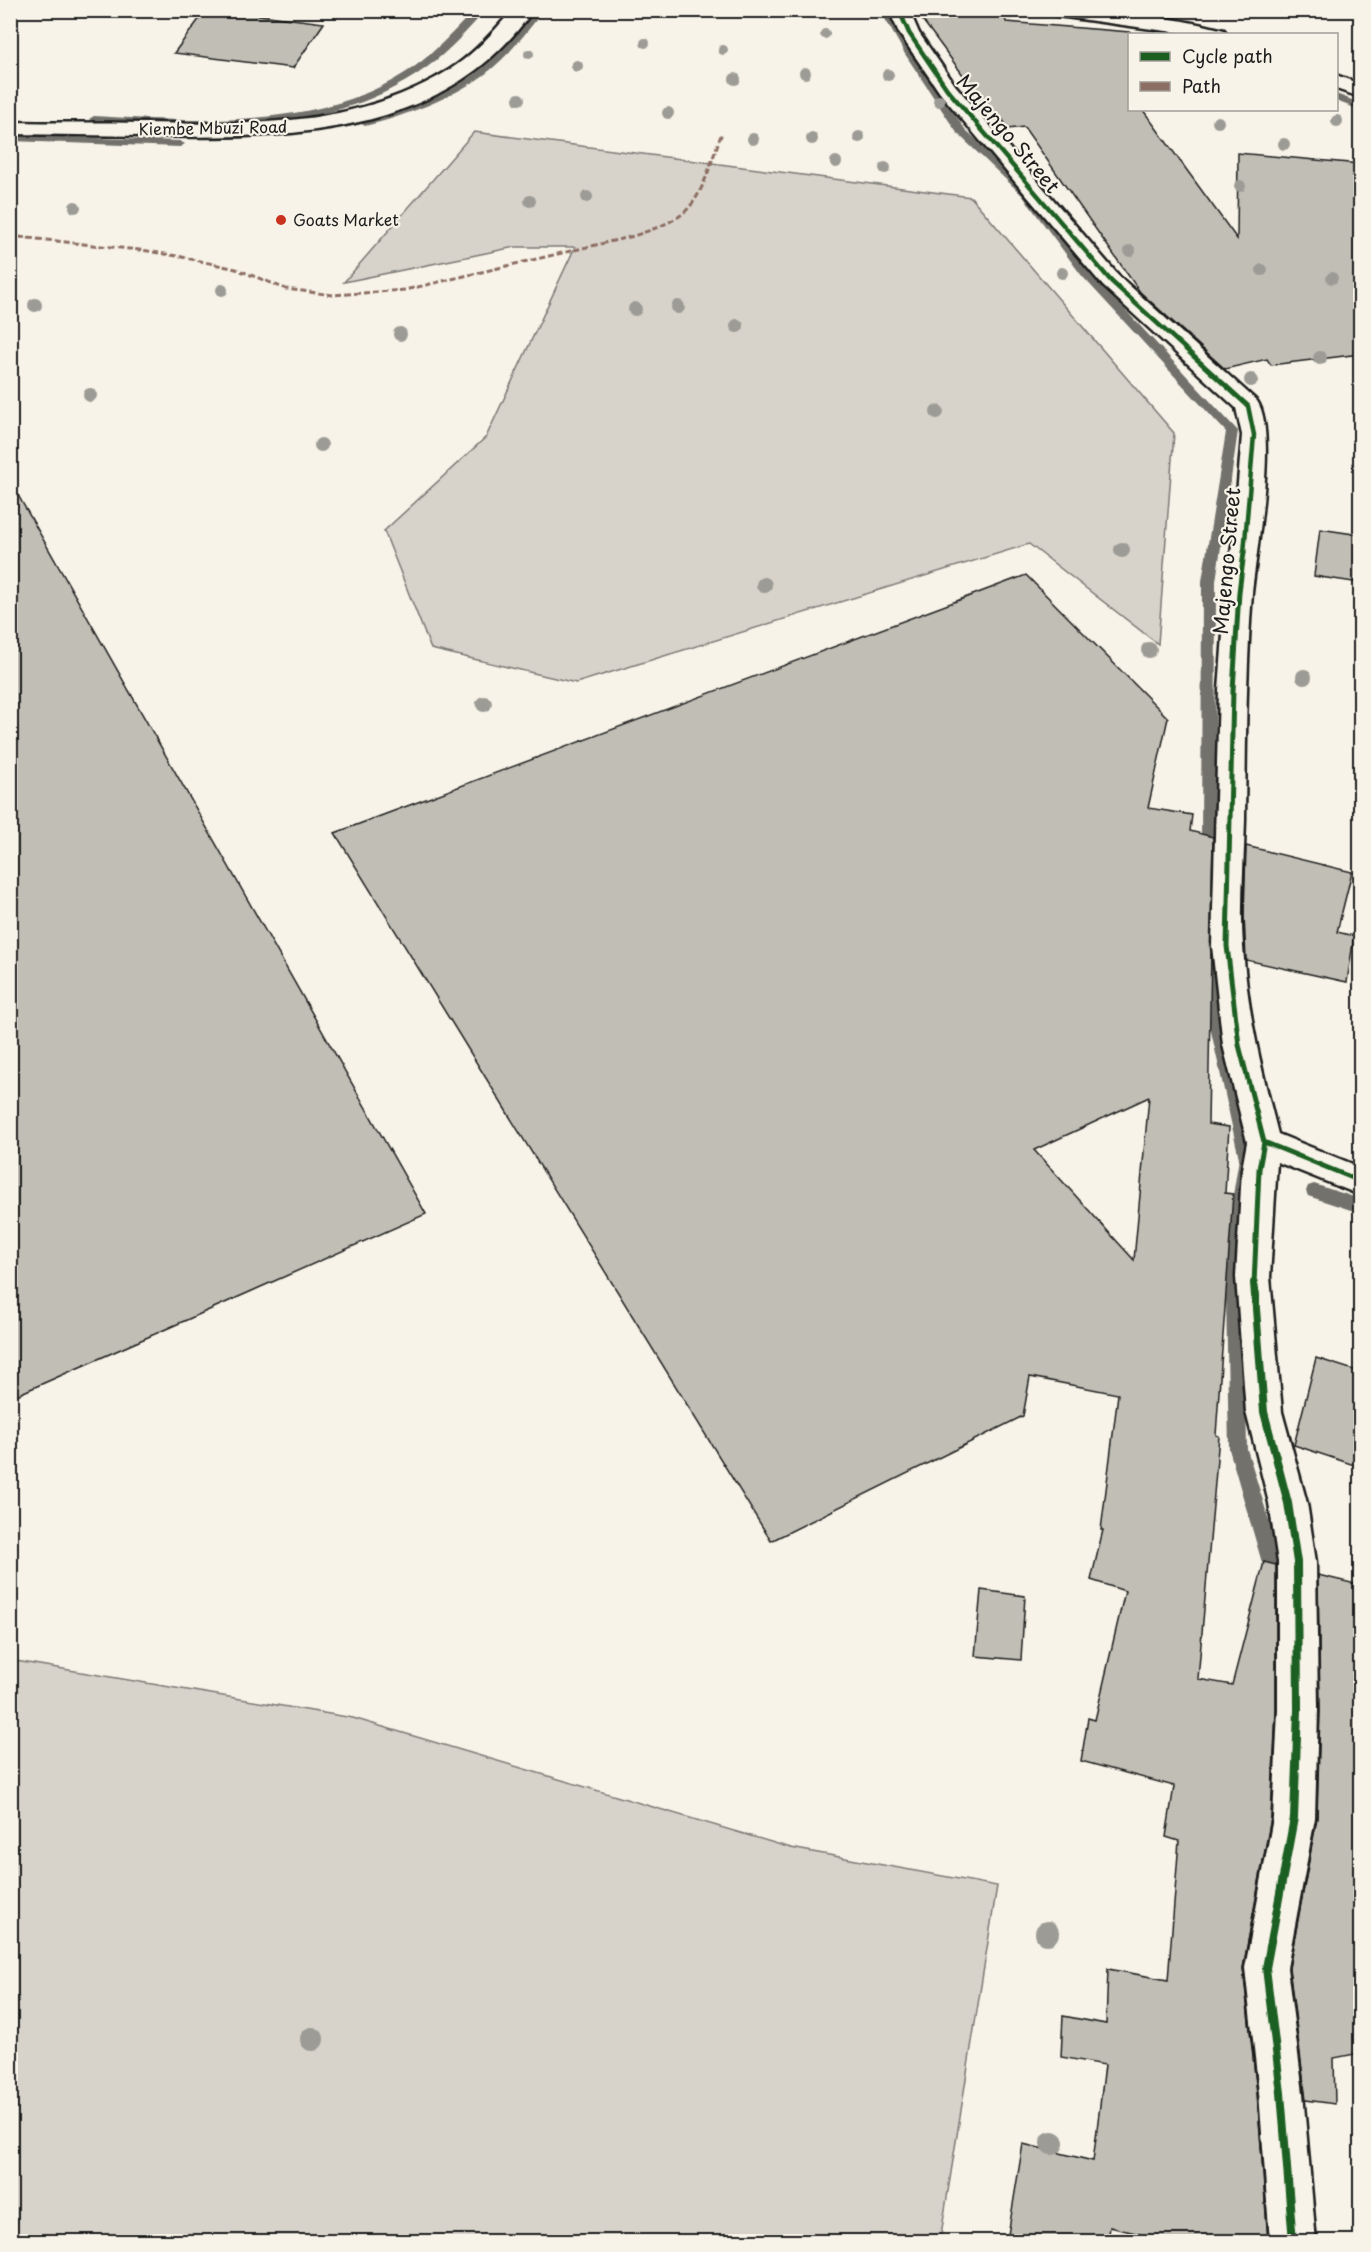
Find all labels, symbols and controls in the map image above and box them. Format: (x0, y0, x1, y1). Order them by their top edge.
legend (1128, 33, 1338, 111)
text: Cycle path (1182, 42, 1273, 69)
street label: Majengo Street (950, 67, 1068, 199)
text: Path (1182, 72, 1221, 99)
street label: Kiembe Mbuzi Road (138, 114, 287, 140)
place label: Goats Market (293, 207, 399, 231)
marker: Goats Market (274, 213, 288, 227)
street label: Majengo Street (1205, 486, 1247, 636)

